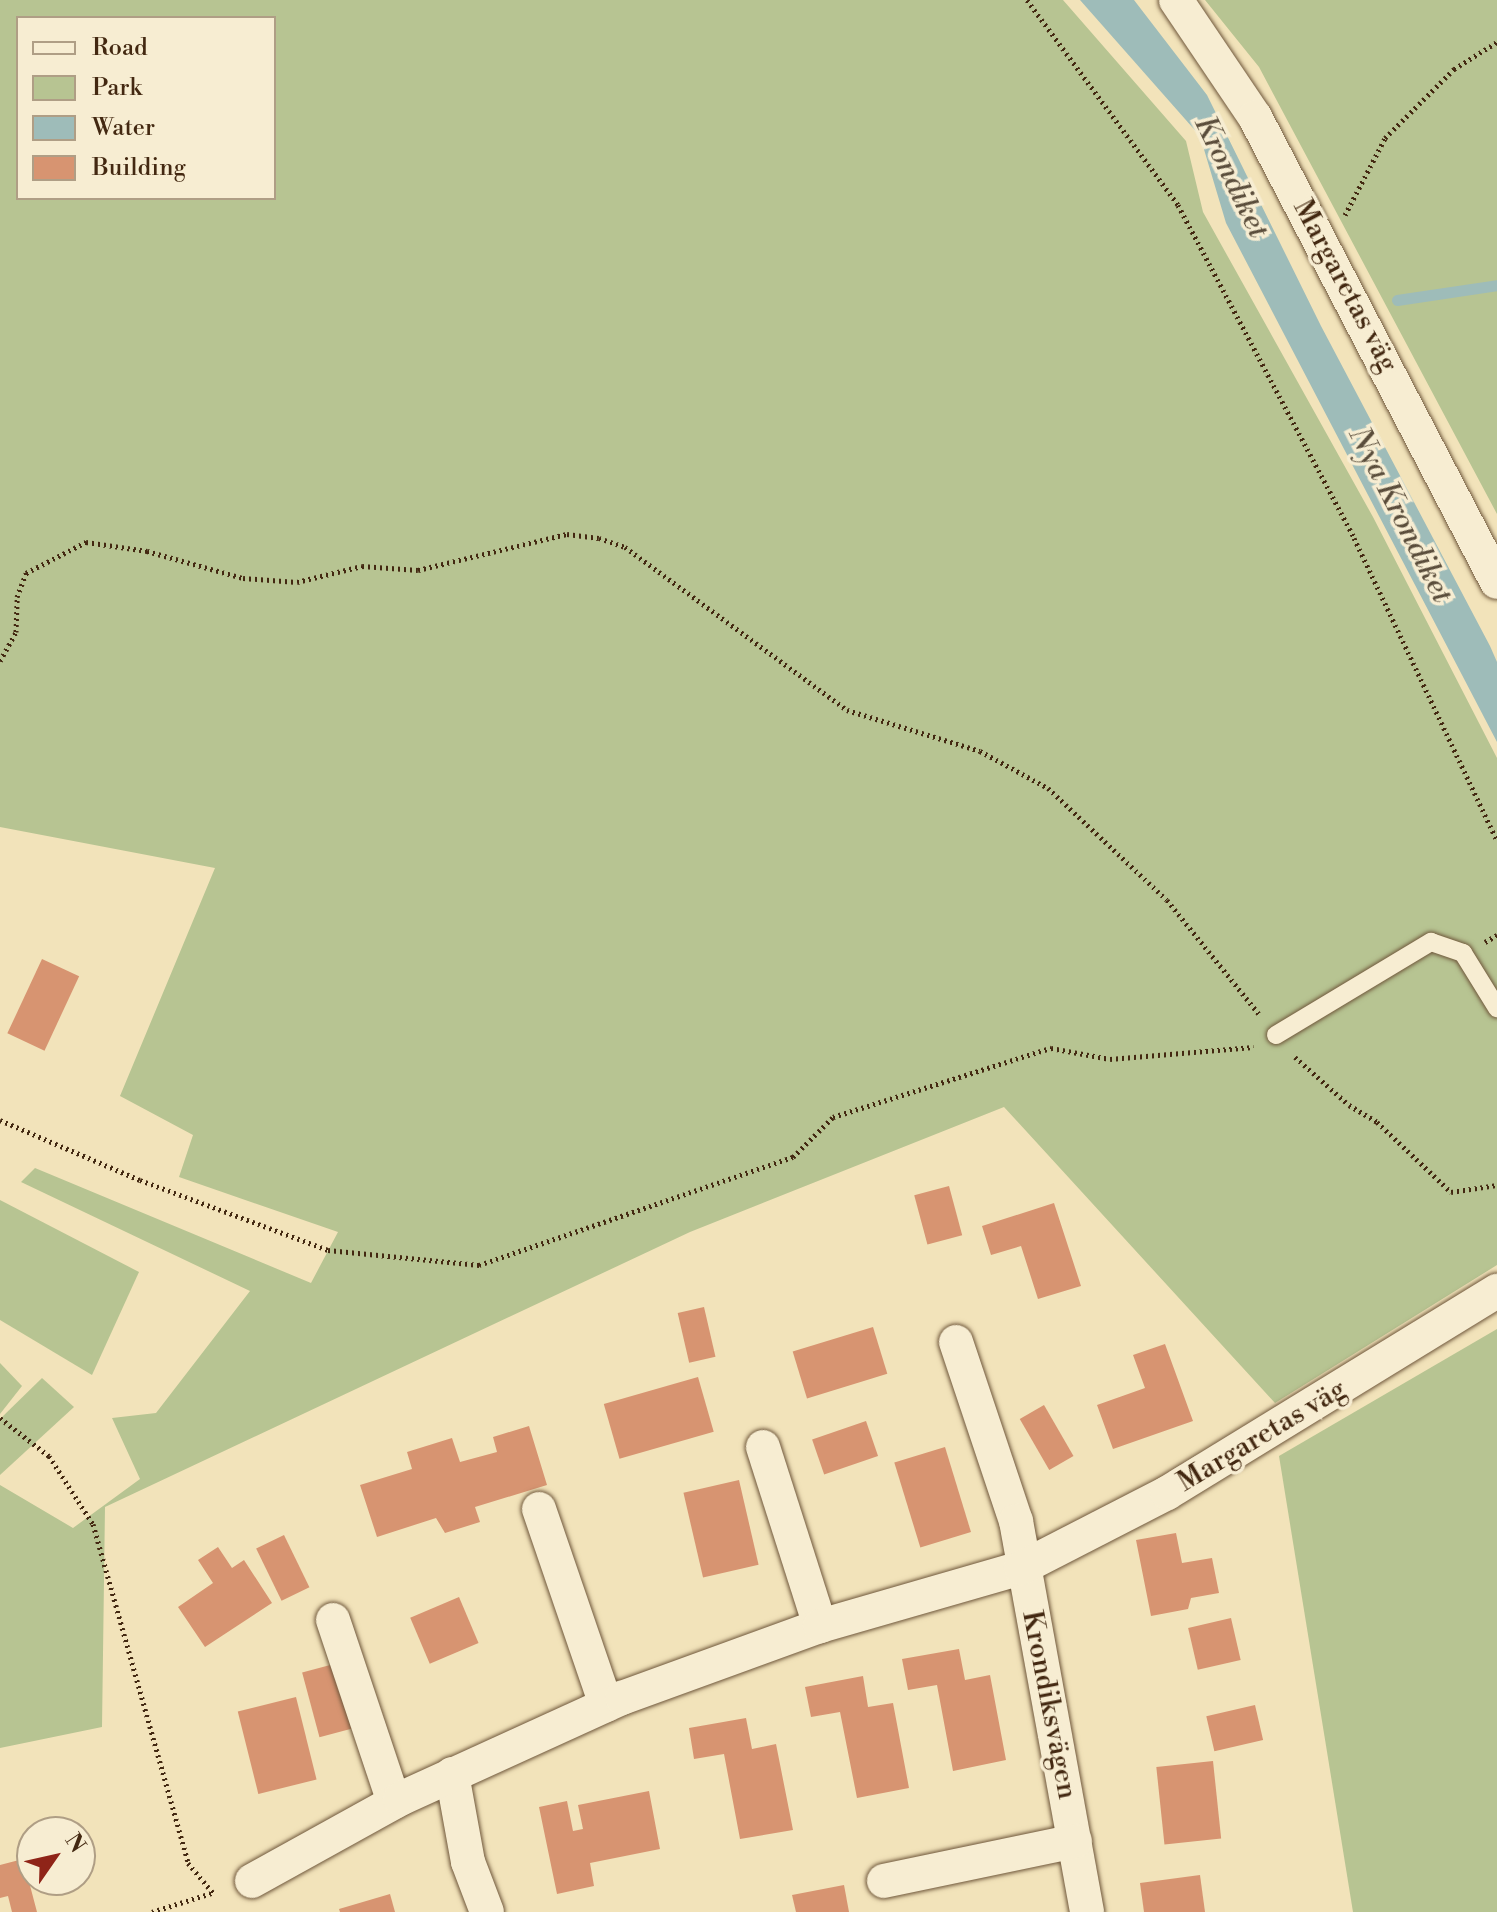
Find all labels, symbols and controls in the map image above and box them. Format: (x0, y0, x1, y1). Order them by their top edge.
legend (16, 16, 276, 200)
text: Road (92, 33, 148, 63)
text: Park (92, 73, 142, 103)
water label: Krondiket (1186, 110, 1276, 244)
text: Water (92, 113, 155, 143)
text: Building (92, 153, 186, 183)
street label: Margaretas väg (1285, 194, 1405, 378)
water label: Nya Krondiket (1340, 421, 1460, 609)
street label: Margaretas väg (1172, 1373, 1352, 1499)
street label: Krondiksvägen (1014, 1608, 1084, 1802)
north arrow (16, 1816, 96, 1896)
text: N (59, 1829, 91, 1858)

